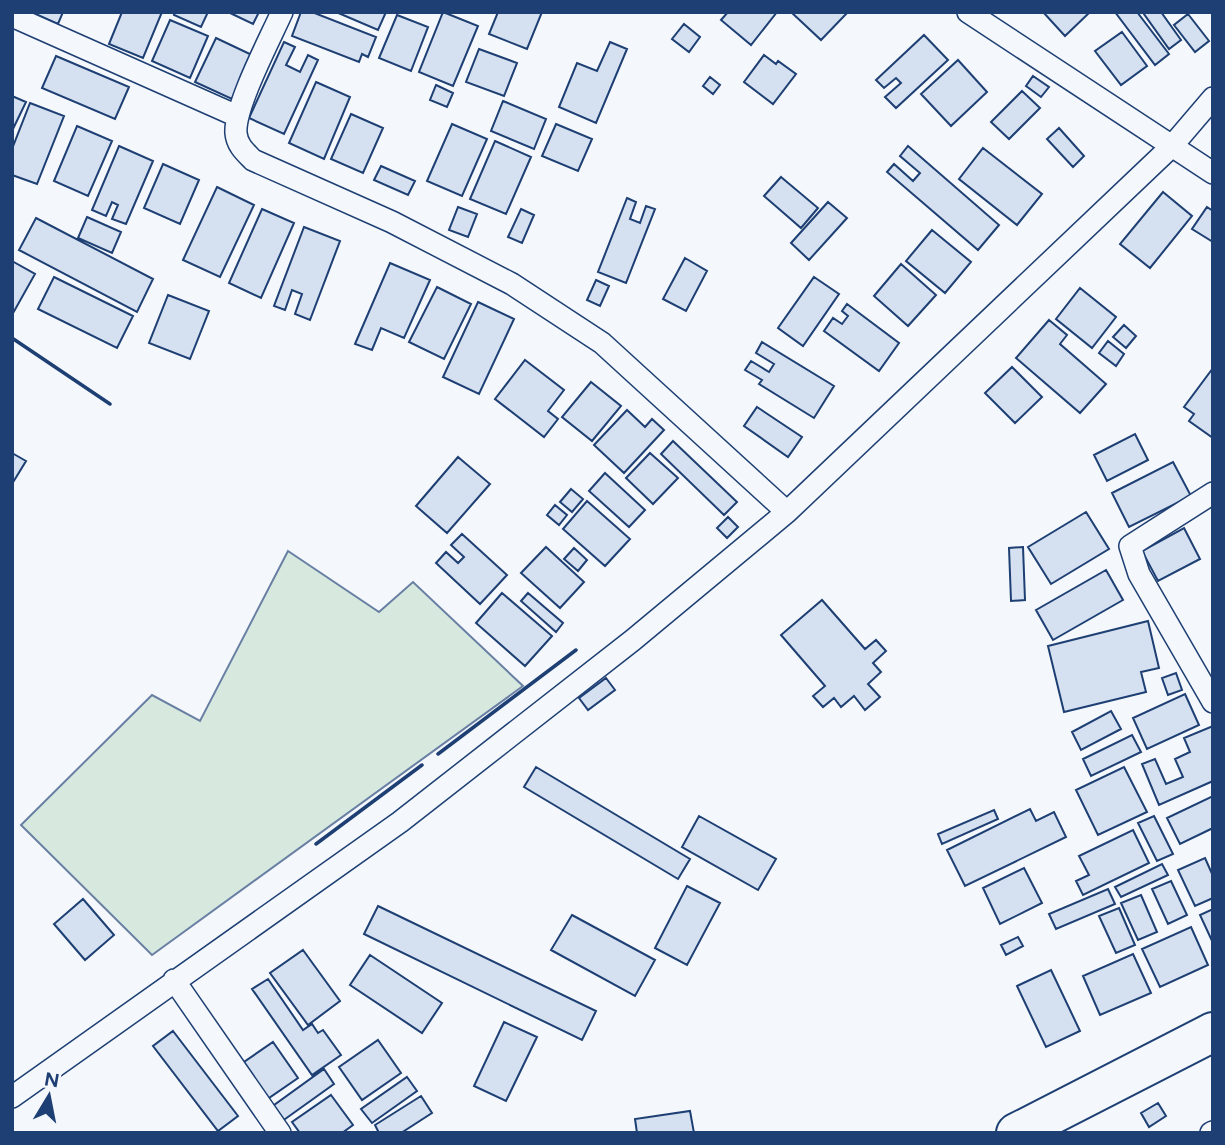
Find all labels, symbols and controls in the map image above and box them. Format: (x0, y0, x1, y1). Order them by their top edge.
north arrow (14, 1061, 84, 1131)
text: N (43, 1067, 61, 1092)

